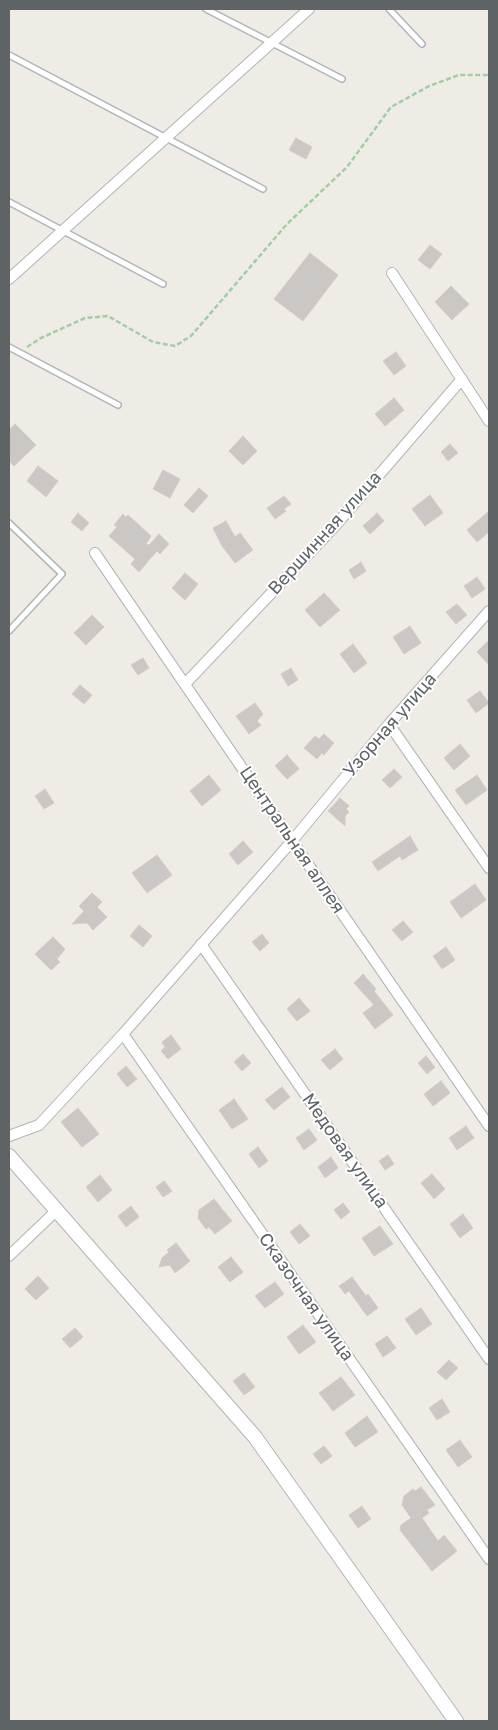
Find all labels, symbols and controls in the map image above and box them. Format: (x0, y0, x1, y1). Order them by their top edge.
street label: Вершинная улица (264, 467, 386, 599)
street label: Узорная улица (339, 669, 441, 781)
street label: Центральная аллея (235, 762, 349, 918)
street label: Медовая улица (297, 1089, 393, 1213)
street label: Сказочная улица (254, 1229, 358, 1365)

